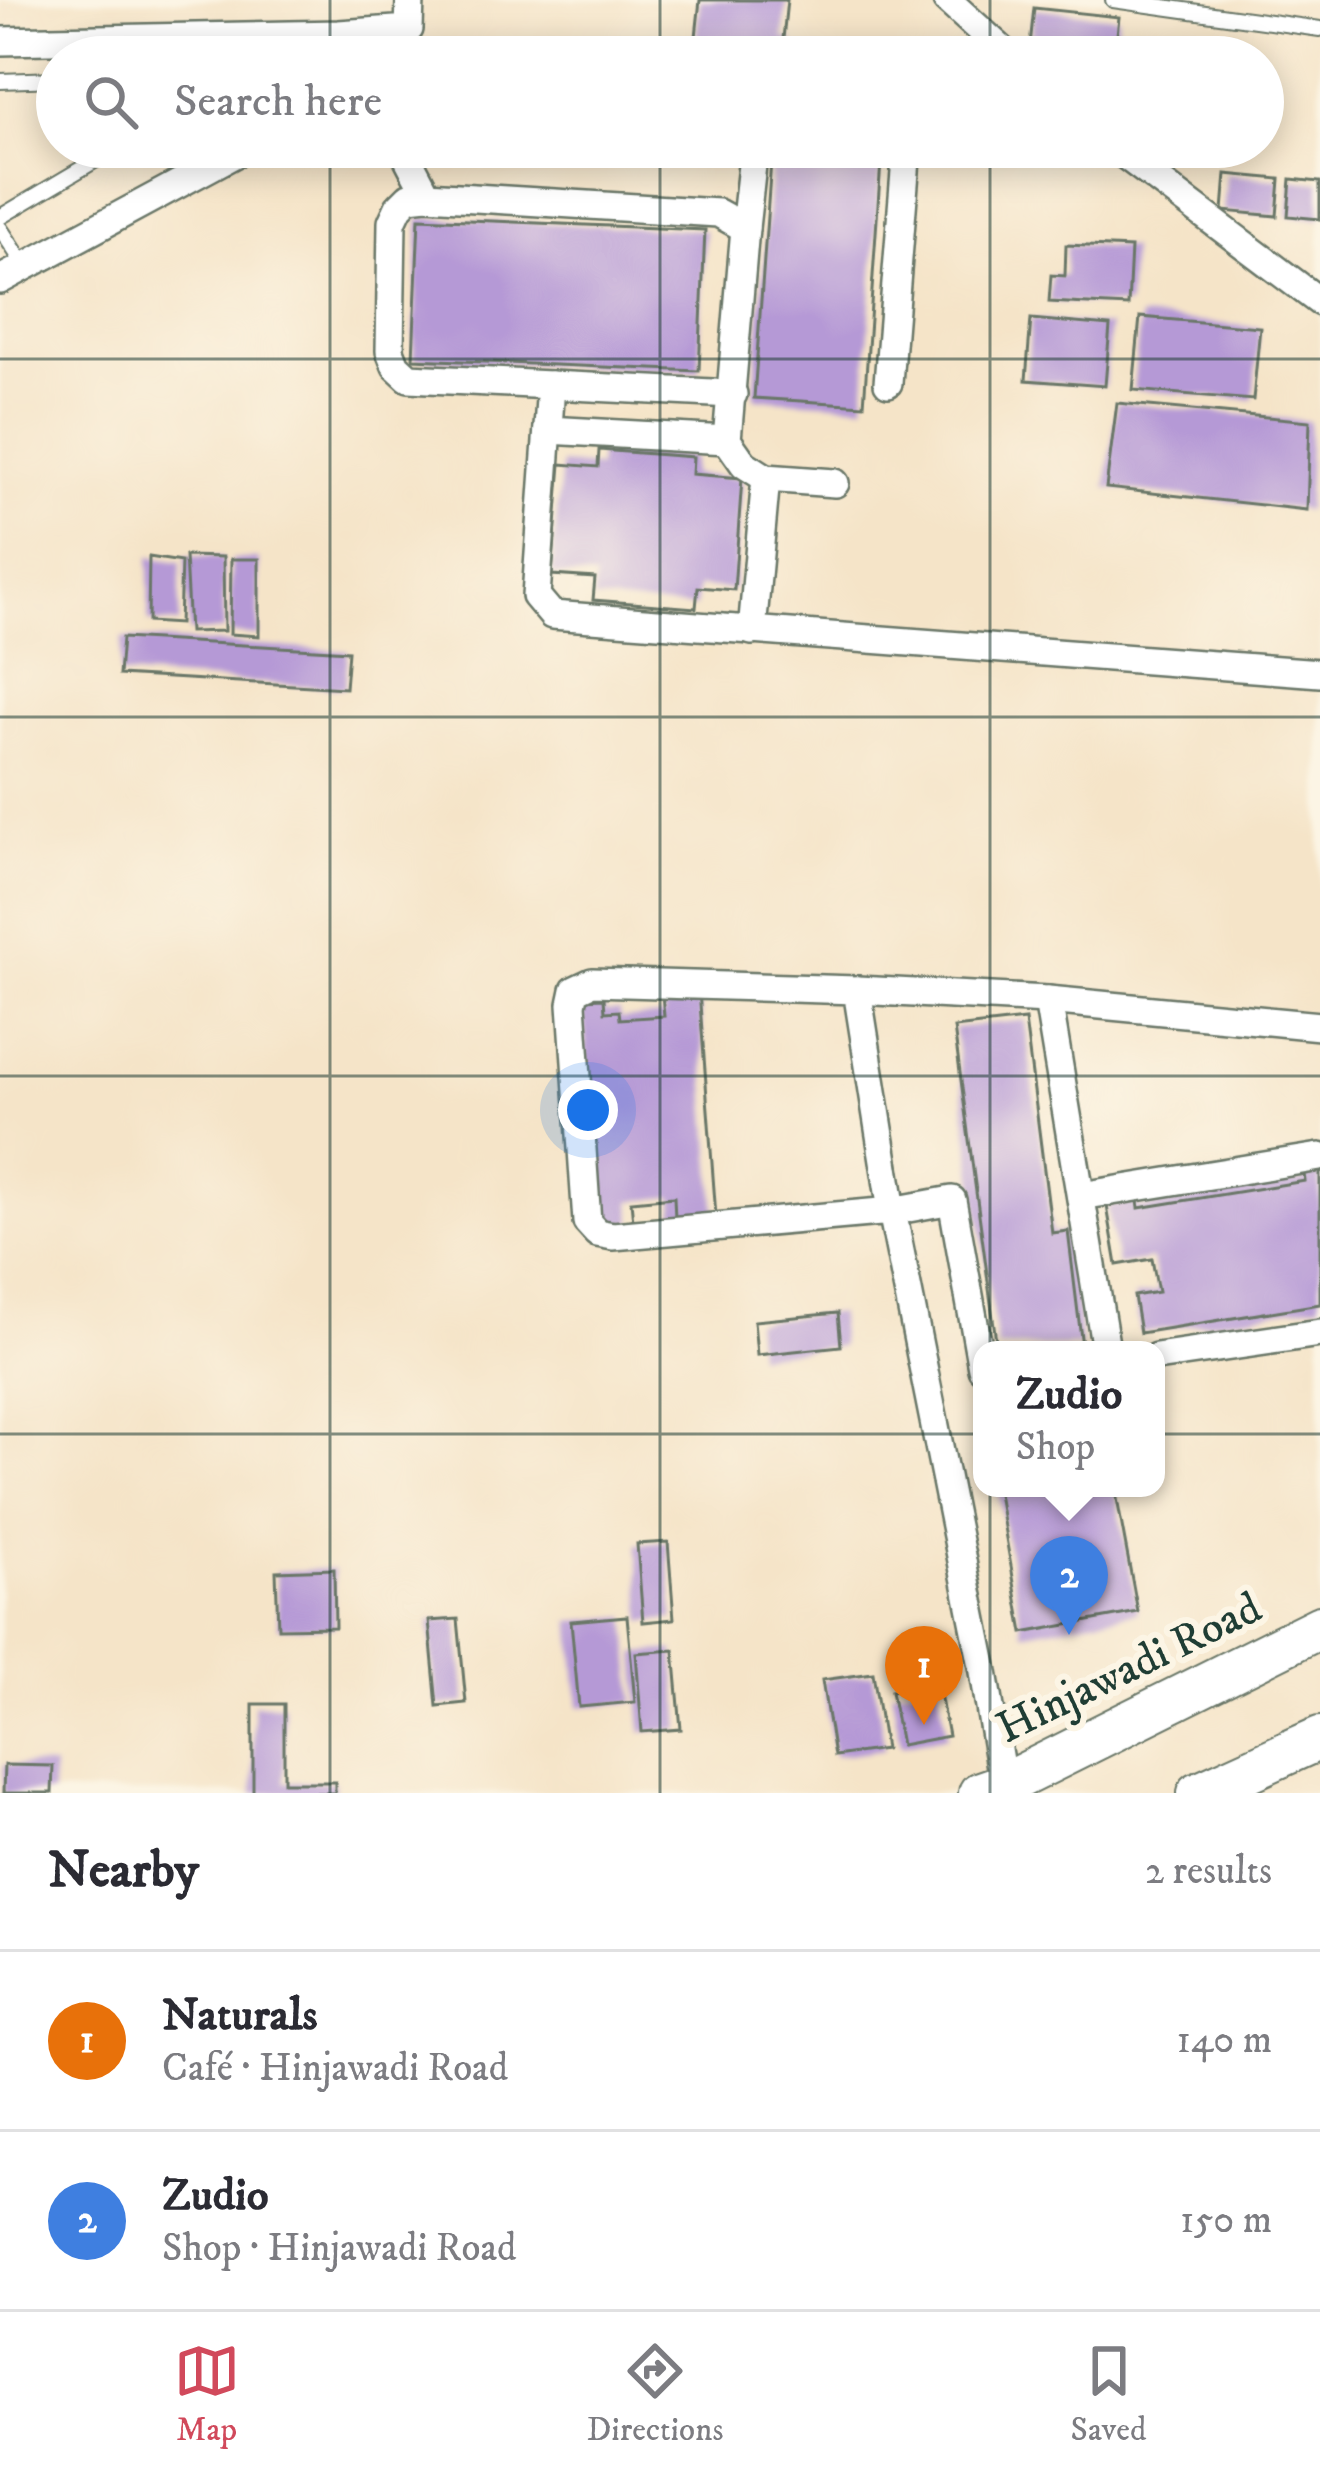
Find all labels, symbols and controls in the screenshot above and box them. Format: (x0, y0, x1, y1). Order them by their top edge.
search box (36, 36, 1284, 168)
icon: search (78, 69, 144, 135)
text: Search here (174, 74, 382, 130)
your location (558, 1080, 618, 1140)
popup (973, 1341, 1165, 1497)
text: Zudio (1016, 1367, 1122, 1423)
text: Shop (1016, 1423, 1095, 1472)
pin: 2 (1030, 1536, 1108, 1635)
street label: Hinjawadi Road (988, 1580, 1271, 1757)
pin: 1 (885, 1626, 963, 1725)
text: Nearby (48, 1839, 199, 1903)
text: 2 results (1145, 1847, 1272, 1896)
text: Naturals (162, 1988, 318, 2044)
text: 1 (80, 2016, 94, 2065)
text: 140 m (1177, 2016, 1272, 2065)
text: Café · Hinjawadi Road (162, 2044, 508, 2093)
text: Zudio (162, 2168, 269, 2224)
text: 2 (77, 2196, 97, 2245)
text: 150 m (1180, 2196, 1272, 2245)
text: Shop · Hinjawadi Road (162, 2224, 517, 2273)
tab: Map (174, 2338, 240, 2451)
tab: Directions (587, 2338, 723, 2451)
tab: Saved (1071, 2338, 1146, 2451)

